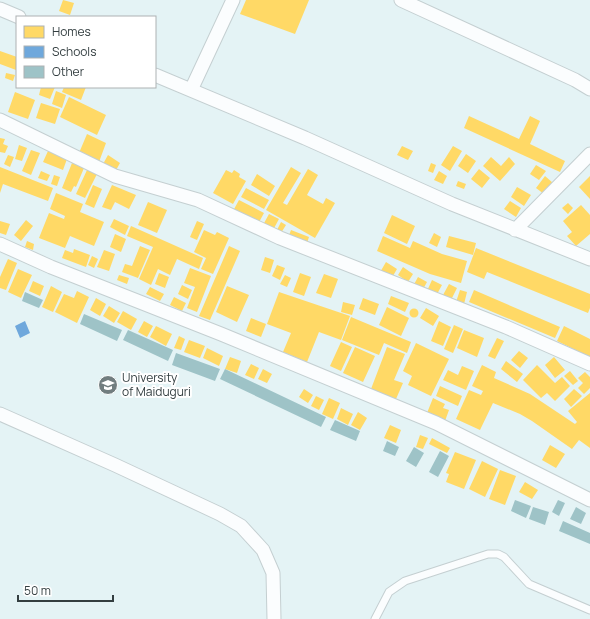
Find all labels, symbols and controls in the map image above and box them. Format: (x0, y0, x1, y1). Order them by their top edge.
legend (16, 16, 156, 88)
text: Homes (52, 23, 91, 40)
text: Schools (52, 43, 96, 60)
text: Other (52, 63, 85, 80)
place label: University of Maiduguri (122, 369, 191, 400)
school or university icon: University of Maiduguri (97, 374, 119, 396)
scale bar (18, 577, 113, 603)
text: 50 m (24, 582, 51, 599)

